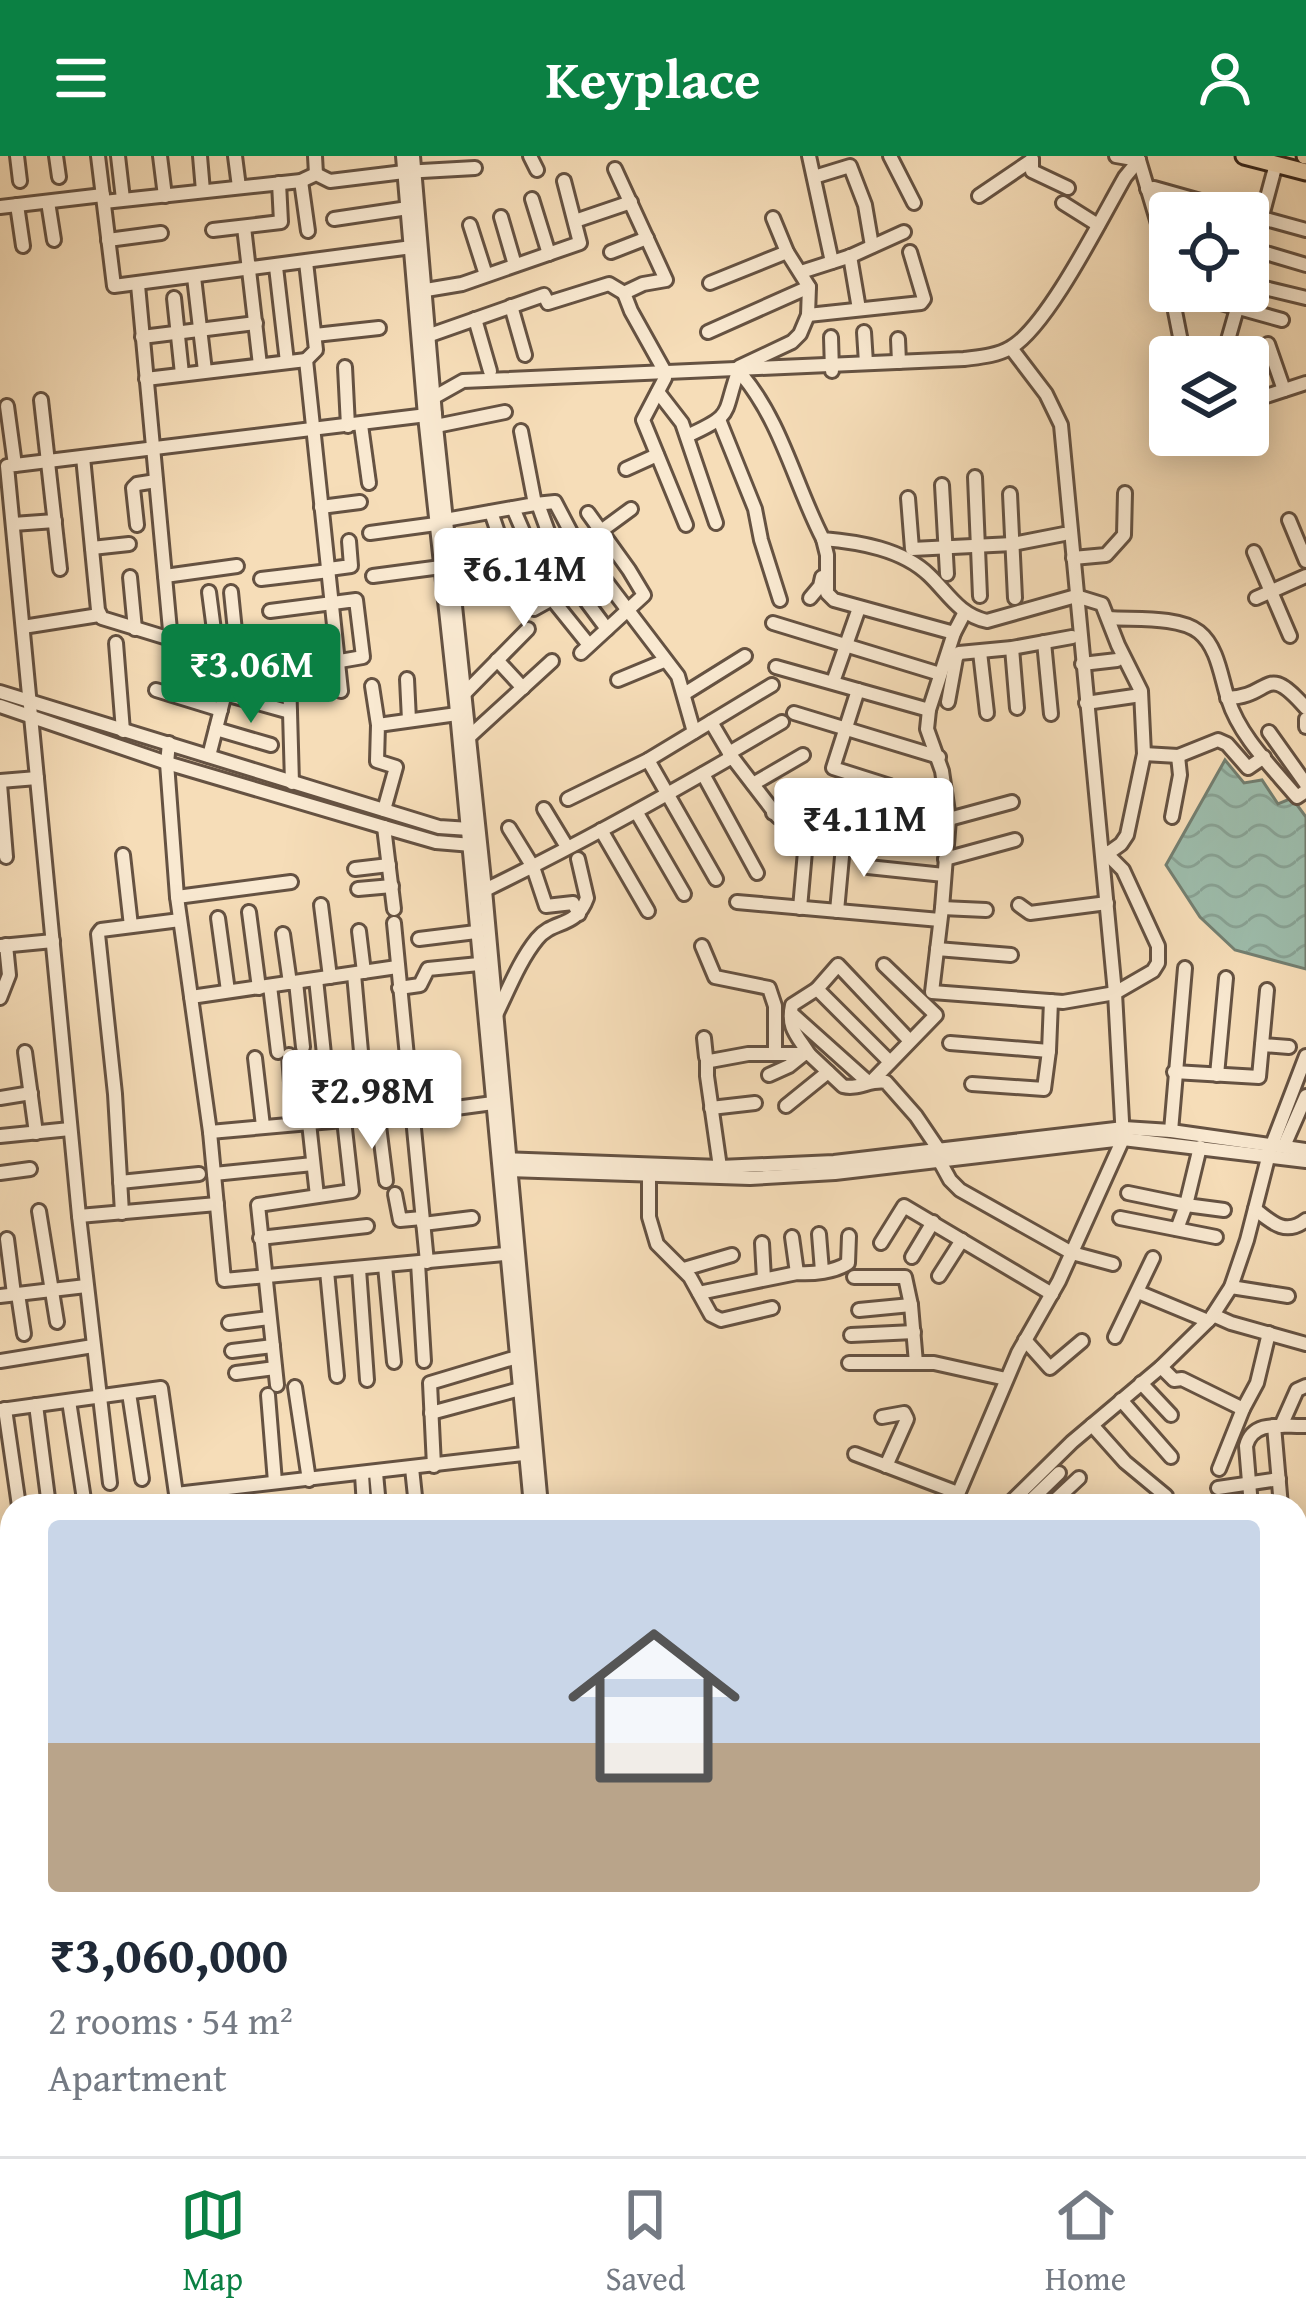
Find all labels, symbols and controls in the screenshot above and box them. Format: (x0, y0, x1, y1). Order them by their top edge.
text: Keyplace (546, 39, 760, 118)
icon: menu (48, 45, 114, 111)
icon: person (1192, 45, 1258, 111)
map controls (1149, 192, 1269, 456)
button: locate (1149, 192, 1269, 312)
button: layers (1149, 336, 1269, 456)
pin: ₹6.14M (426, 528, 622, 630)
text: ₹6.14M (461, 538, 587, 595)
pin: ₹3.06M (153, 624, 349, 726)
text: ₹3.06M (188, 634, 314, 691)
pin: ₹4.11M (766, 778, 962, 880)
text: ₹4.11M (801, 788, 927, 845)
pin: ₹2.98M (274, 1050, 470, 1152)
text: ₹2.98M (309, 1060, 435, 1117)
icon: home (546, 1598, 762, 1814)
text: ₹3,060,000 (48, 1916, 288, 1991)
text: 2 rooms · 54 m² (48, 1991, 293, 2048)
text: Apartment (48, 2048, 227, 2105)
tab: Map (180, 2182, 246, 2302)
tab: Saved (605, 2182, 685, 2302)
tab: Home (1045, 2182, 1126, 2302)

